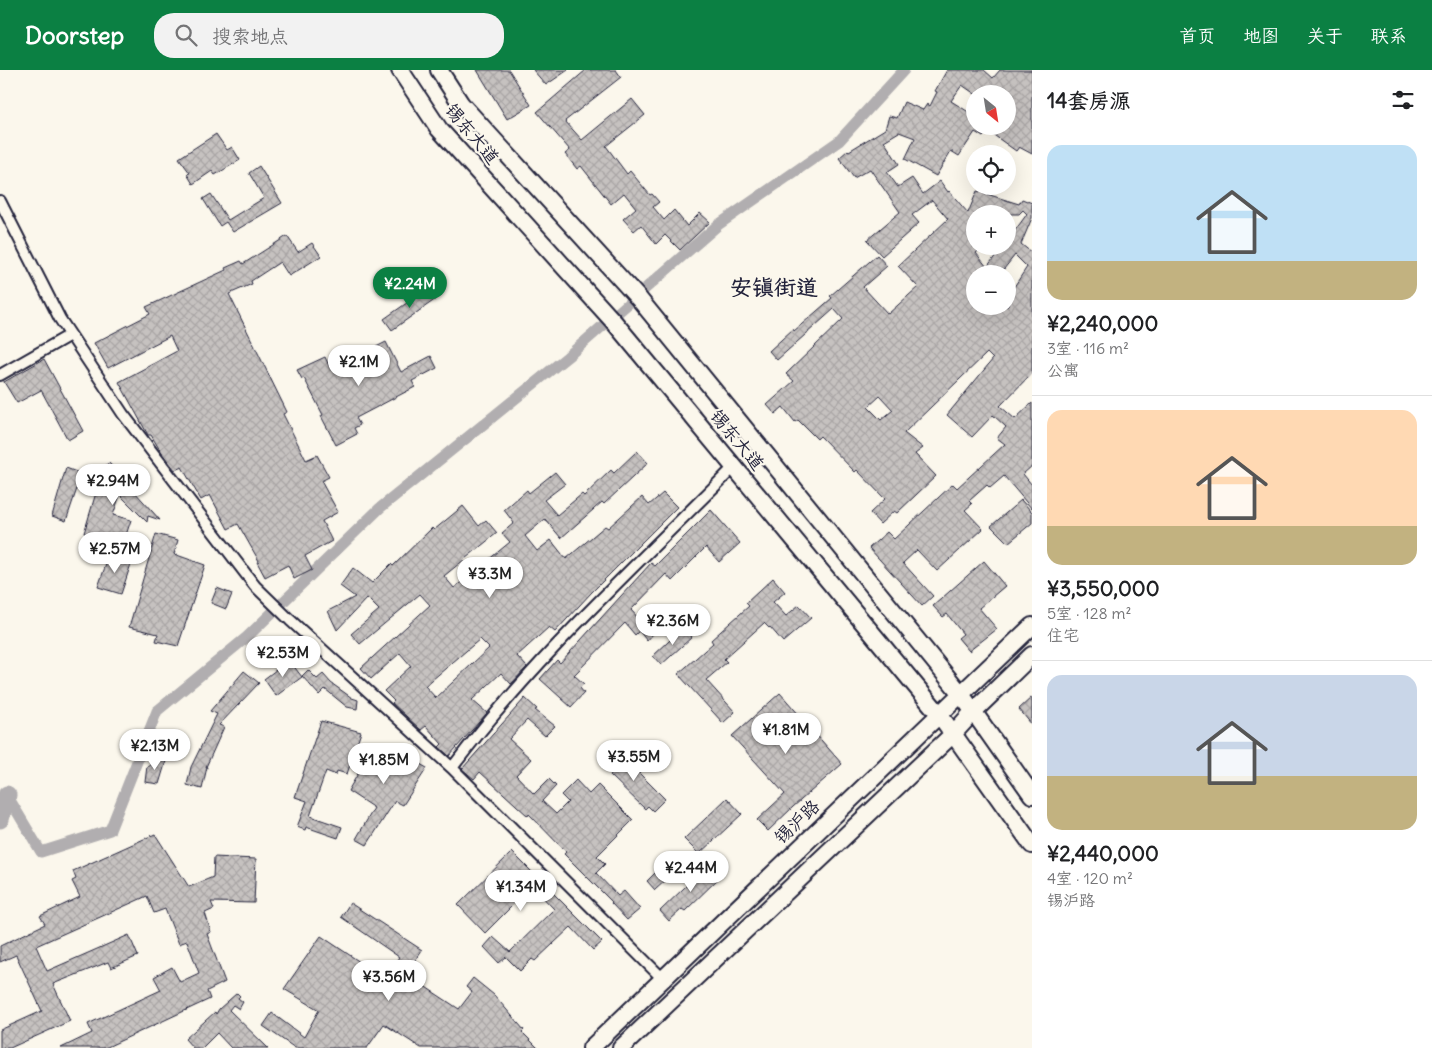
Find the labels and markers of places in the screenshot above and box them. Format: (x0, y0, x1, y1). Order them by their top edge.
pin: ¥2.24M (369, 266, 451, 309)
pin: ¥2.1M (324, 344, 394, 387)
pin: ¥2.94M (72, 464, 154, 506)
pin: ¥2.57M (74, 532, 156, 574)
pin: ¥3.3M (455, 556, 525, 599)
pin: ¥2.36M (632, 604, 714, 646)
pin: ¥2.53M (242, 636, 324, 678)
pin: ¥1.81M (745, 712, 827, 755)
pin: ¥2.13M (114, 728, 196, 771)
pin: ¥3.55M (593, 740, 675, 782)
pin: ¥1.85M (343, 742, 425, 785)
pin: ¥2.44M (650, 850, 732, 893)
pin: ¥1.34M (480, 870, 562, 912)
pin: ¥3.56M (348, 960, 430, 1002)

